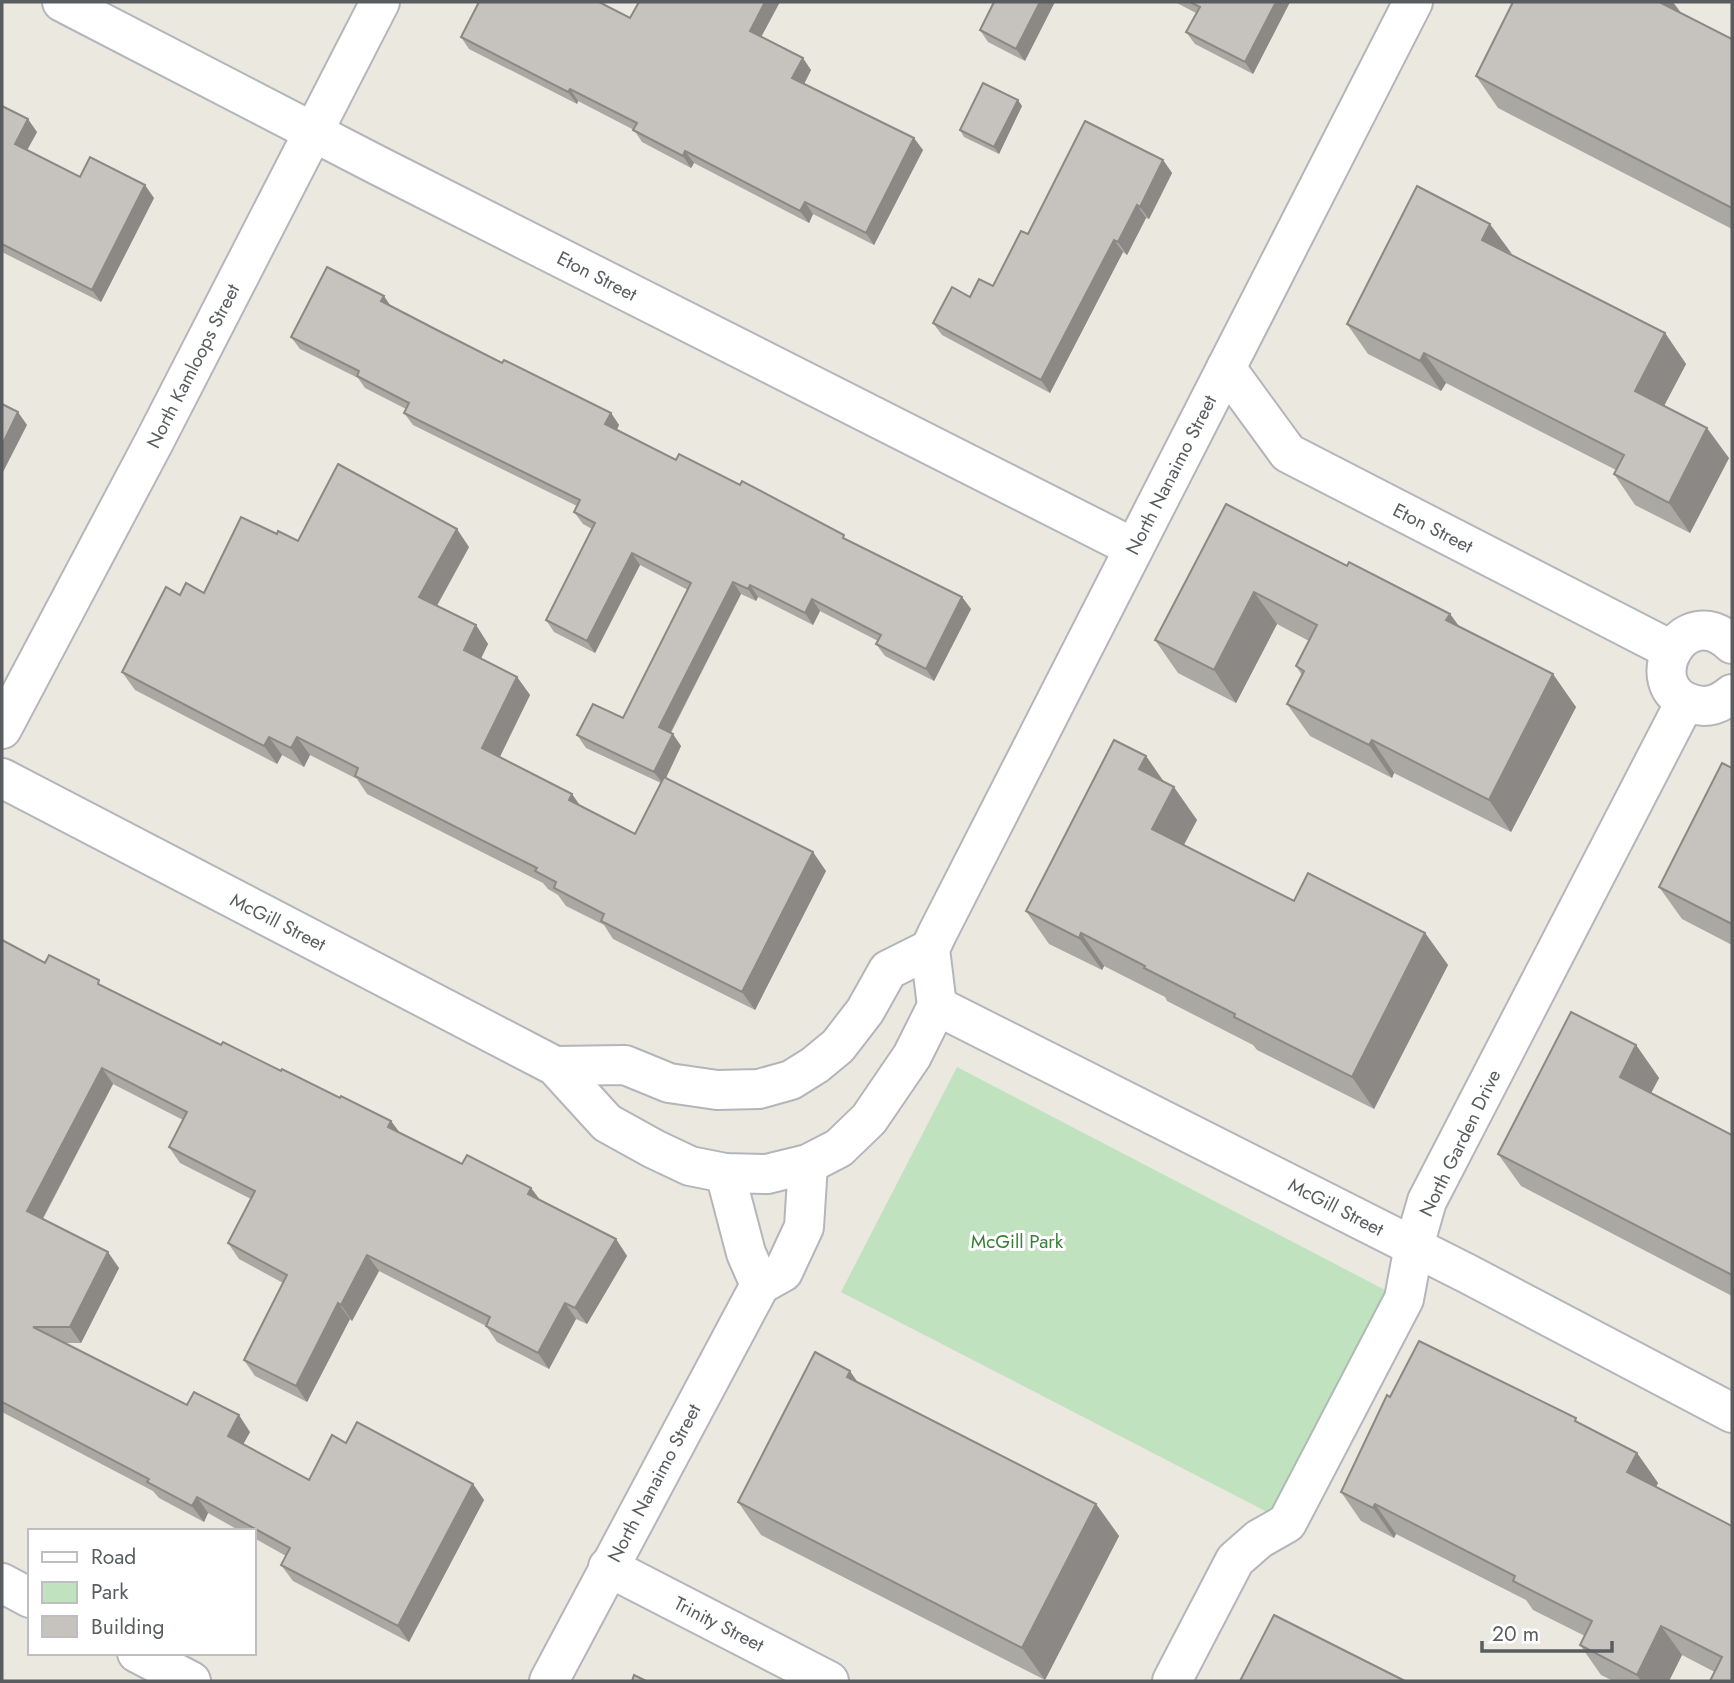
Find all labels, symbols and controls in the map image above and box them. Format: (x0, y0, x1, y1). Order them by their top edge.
street label: Eton Street (552, 244, 642, 308)
street label: North Kamloops Street (140, 279, 246, 453)
street label: North Nanaimo Street (1119, 390, 1223, 560)
street label: Eton Street (1388, 496, 1478, 560)
street label: McGill Street (226, 886, 331, 958)
street label: North Garden Drive (1413, 1065, 1507, 1221)
street label: McGill Street (1284, 1171, 1389, 1243)
park label: McGill Park (971, 1228, 1064, 1255)
street label: North Nanaimo Street (601, 1399, 707, 1567)
legend (28, 1529, 256, 1655)
text: Road (91, 1542, 136, 1572)
text: Park (91, 1577, 129, 1607)
street label: Trinity Street (669, 1590, 769, 1658)
scale bar (1482, 1610, 1612, 1654)
text: Building (91, 1612, 164, 1642)
text: 20 m (1492, 1619, 1539, 1649)

